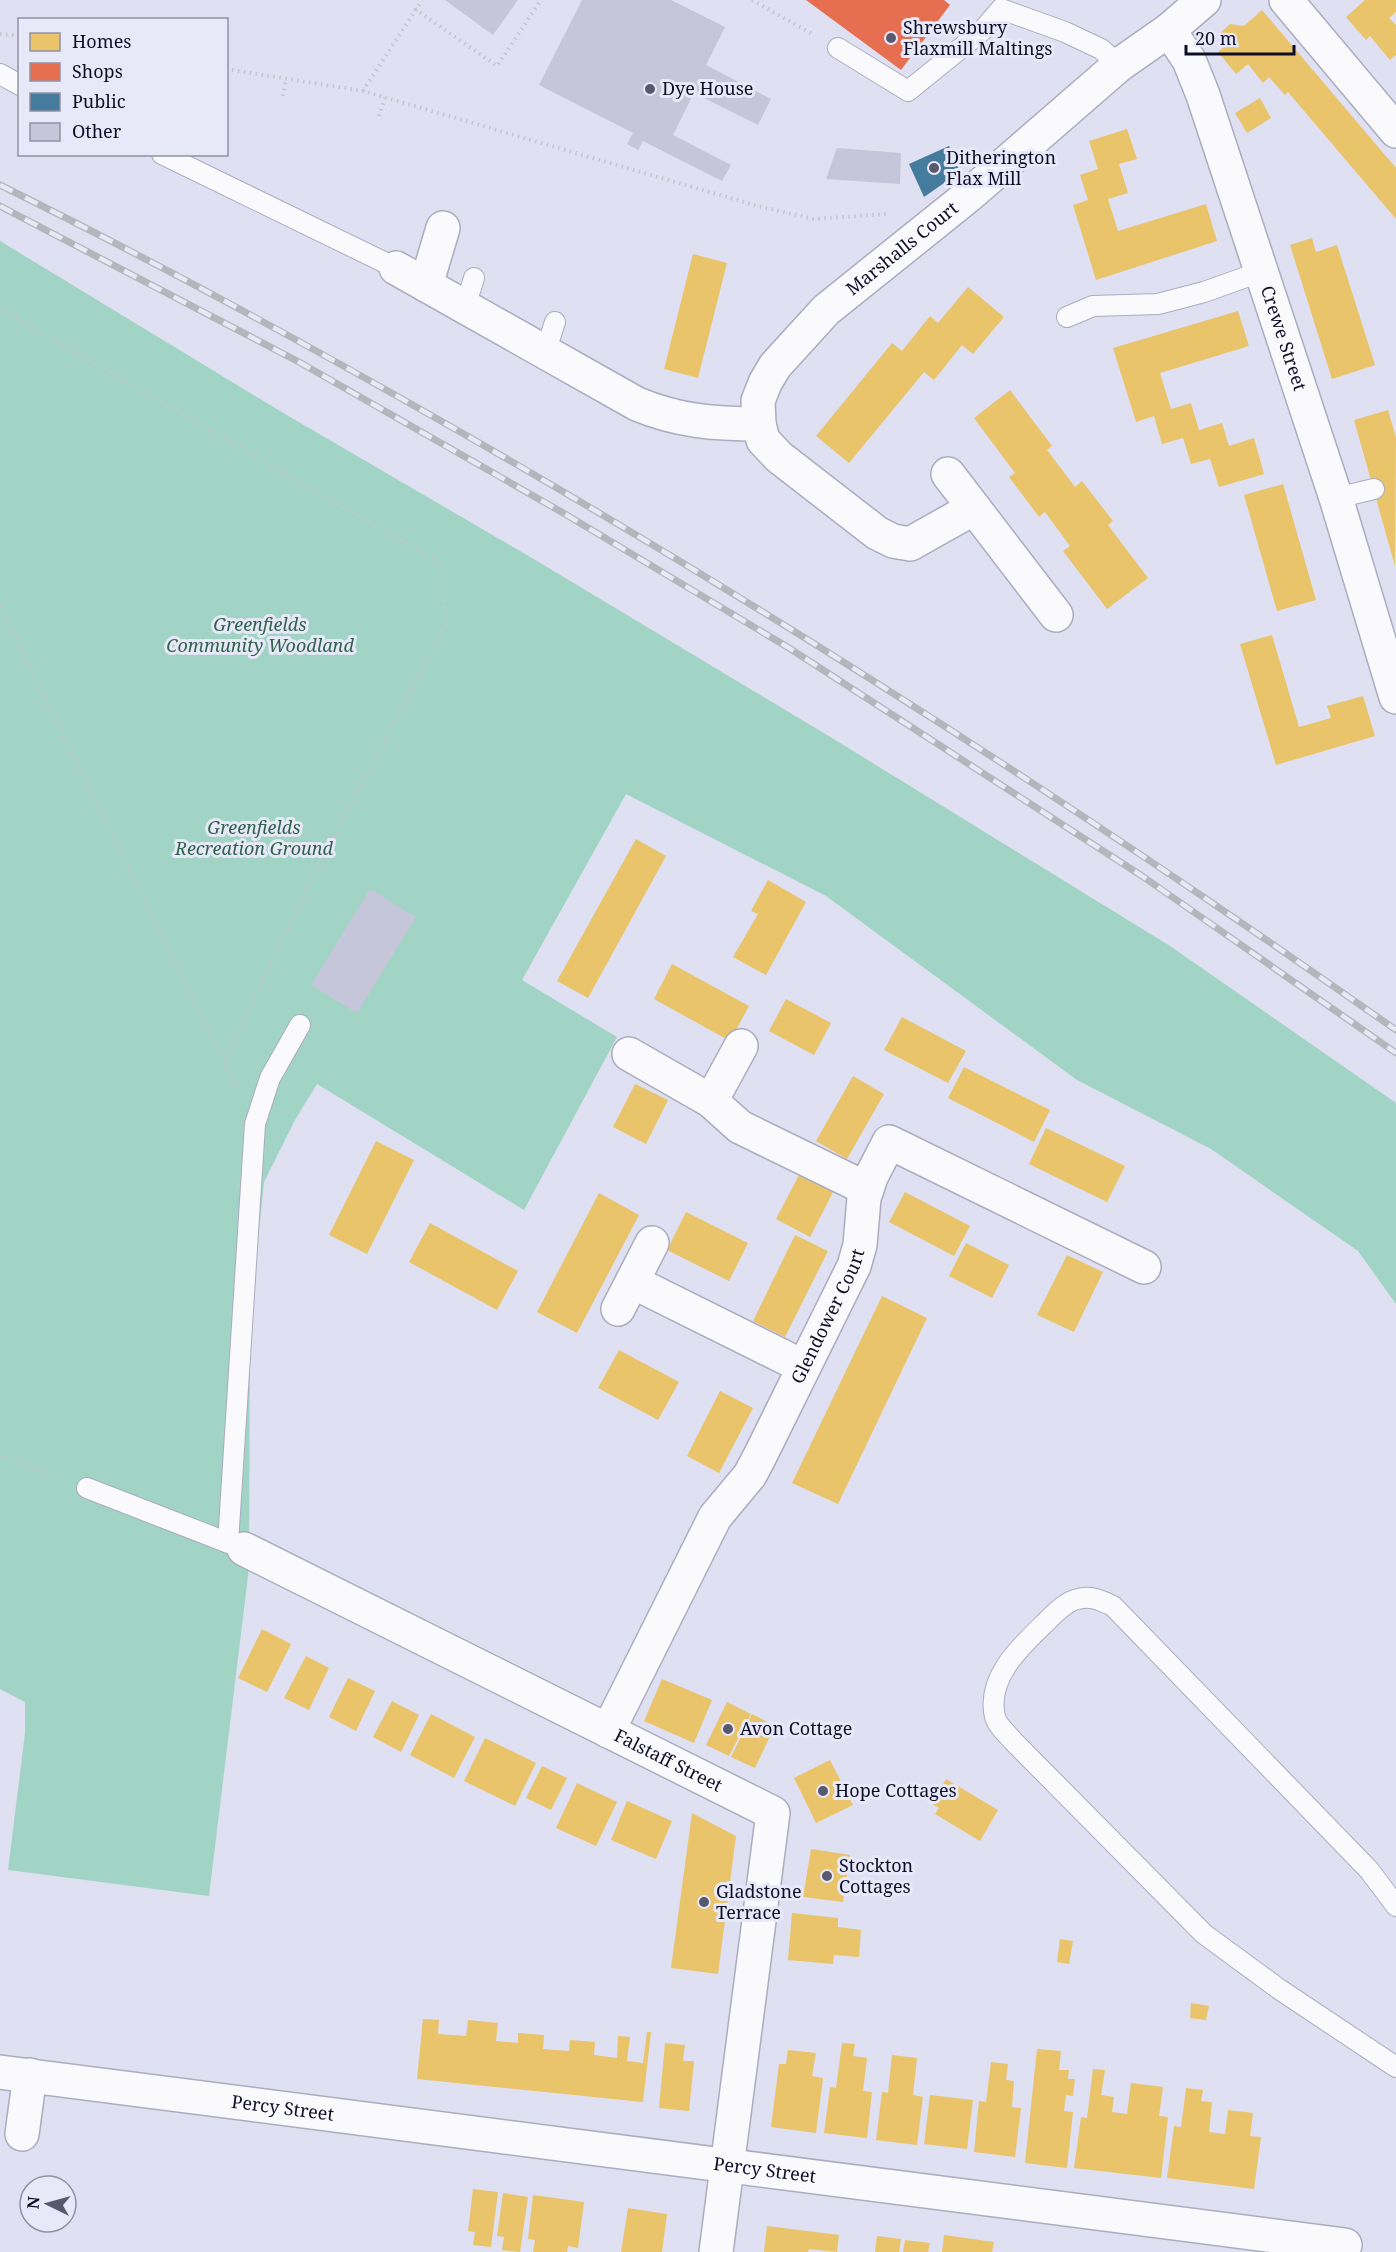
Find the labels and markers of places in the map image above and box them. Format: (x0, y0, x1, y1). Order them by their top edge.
place label: Shrewsbury Flaxmill Maltings (903, 15, 1052, 60)
marker: Shrewsbury Flaxmill Maltings (884, 31, 898, 45)
place label: Dye House (662, 76, 753, 100)
marker: Dye House (643, 82, 657, 96)
place label: Ditherington Flax Mill (946, 145, 1056, 190)
marker: Ditherington Flax Mill (927, 161, 941, 175)
place label: Avon Cottage (740, 1716, 852, 1740)
marker: Avon Cottage (721, 1722, 735, 1736)
place label: Hope Cottages (835, 1778, 957, 1802)
marker: Hope Cottages (816, 1784, 830, 1798)
place label: Stockton Cottages (839, 1853, 914, 1898)
marker: Stockton Cottages (820, 1869, 834, 1883)
place label: Gladstone Terrace (716, 1879, 802, 1924)
marker: Gladstone Terrace (697, 1895, 711, 1909)

